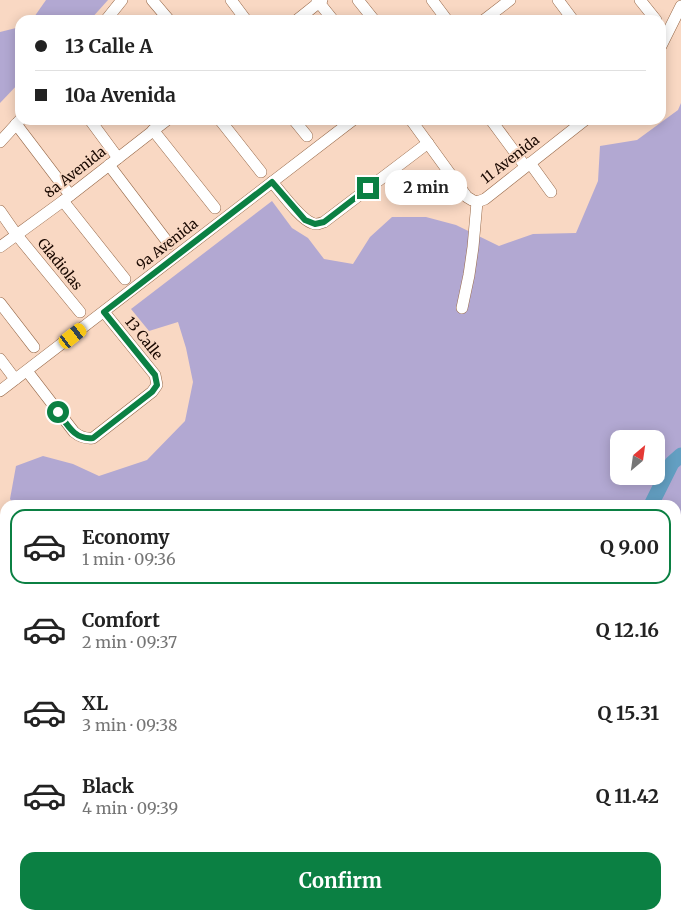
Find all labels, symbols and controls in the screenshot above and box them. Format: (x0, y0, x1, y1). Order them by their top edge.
text: 13 Calle A (65, 34, 153, 58)
text: 10a Avenida (65, 83, 176, 107)
street label: 11 Avenida (477, 130, 543, 187)
street label: 8a Avenida (41, 142, 110, 202)
callout: 2 min (386, 170, 468, 206)
route end (357, 177, 379, 199)
text: 2 min (403, 177, 449, 197)
street label: 9a Avenida (133, 214, 202, 274)
street label: Gladiolas (34, 234, 87, 294)
street label: 13 Calle (121, 313, 167, 363)
car (56, 321, 89, 351)
route start (47, 401, 69, 423)
north arrow (610, 430, 665, 485)
map controls (610, 430, 665, 485)
icon: car (22, 524, 67, 569)
text: Economy (82, 525, 170, 549)
text: Q 9.00 (600, 535, 659, 559)
text: 1 min · 09:36 (82, 549, 176, 569)
icon: car (22, 607, 67, 652)
text: Comfort (82, 608, 160, 632)
text: Q 12.16 (596, 618, 659, 642)
text: 2 min · 09:37 (82, 632, 177, 652)
icon: car (22, 690, 67, 735)
text: XL (82, 691, 108, 715)
text: Q 15.31 (598, 701, 659, 725)
text: 3 min · 09:38 (82, 715, 178, 735)
icon: car (22, 773, 67, 818)
text: Black (82, 774, 134, 798)
text: Q 11.42 (596, 784, 659, 808)
text: 4 min · 09:39 (82, 798, 178, 818)
button: Confirm (20, 852, 661, 910)

